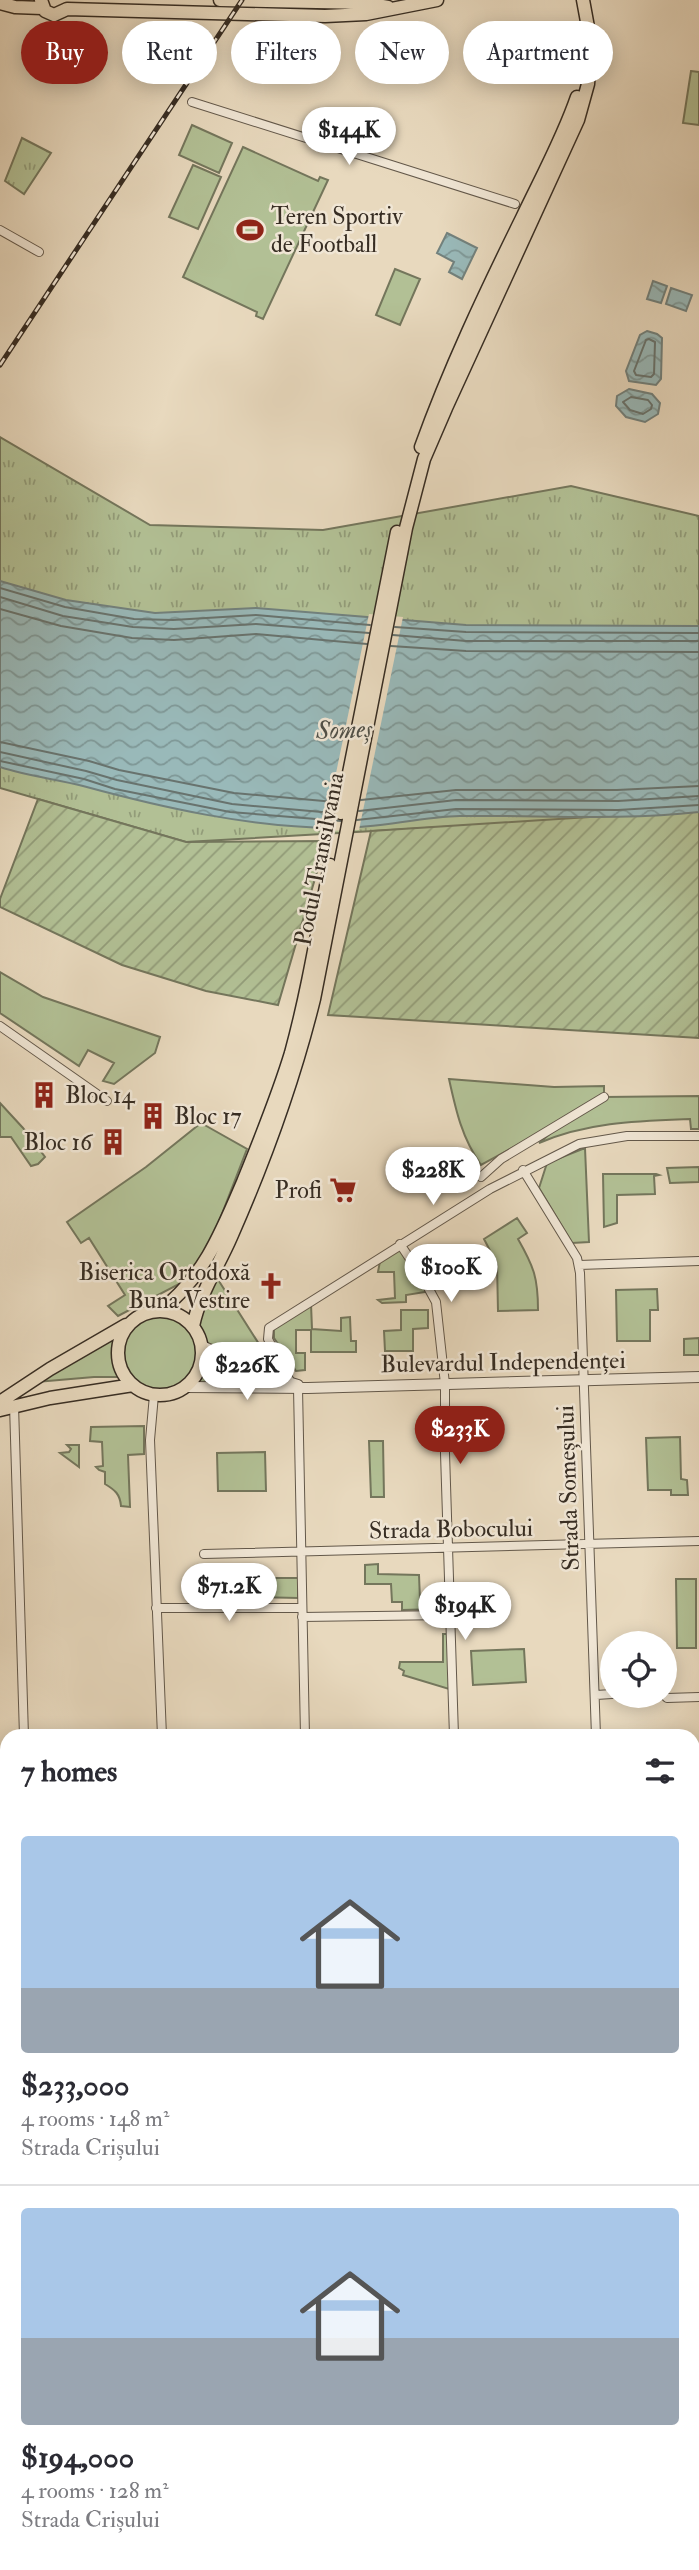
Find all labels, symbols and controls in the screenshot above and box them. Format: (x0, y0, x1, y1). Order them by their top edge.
chip: Buy (21, 21, 108, 84)
chip: Rent (122, 21, 217, 84)
chip: Filters (231, 21, 341, 84)
chip: New (355, 21, 449, 84)
chip: Apartment (463, 21, 613, 84)
pin: $144K (300, 108, 398, 167)
text: $144K (318, 115, 380, 144)
place label: Teren Sportiv de Football (271, 201, 403, 260)
sports icon: Teren Sportiv de Football (235, 215, 265, 245)
water label: Someș (314, 713, 373, 747)
street label: Podul Transilvania (287, 769, 352, 949)
building icon: Bloc 14 (29, 1080, 59, 1110)
place label: Bloc 14 (65, 1080, 136, 1111)
building icon: Bloc 17 (138, 1101, 168, 1131)
place label: Bloc 17 (174, 1101, 242, 1132)
place label: Bloc 16 (24, 1127, 94, 1158)
building icon: Bloc 16 (98, 1127, 128, 1157)
pin: $228K (384, 1148, 482, 1207)
text: $228K (401, 1155, 465, 1184)
place label: Profi (275, 1175, 322, 1206)
supermarket icon: Profi (328, 1175, 358, 1205)
pin: $100K (402, 1244, 500, 1304)
text: $100K (421, 1252, 481, 1281)
place label: Biserica Ortodoxă Buna Vestire (79, 1257, 251, 1316)
church icon: Biserica Ortodoxă Buna Vestire (256, 1271, 286, 1301)
pin: $226K (198, 1342, 296, 1402)
street label: Bulevardul Independenței (380, 1345, 626, 1380)
text: $226K (215, 1350, 279, 1379)
street label: Strada Someșului (550, 1405, 587, 1571)
pin: $233K (411, 1406, 509, 1466)
text: $233K (431, 1414, 489, 1443)
street label: Strada Bobocului (369, 1513, 533, 1546)
pin: $71.2K (172, 1564, 286, 1623)
text: $71.2K (197, 1571, 261, 1600)
pin: $194K (416, 1582, 514, 1642)
text: $194K (434, 1590, 496, 1619)
map controls (600, 1631, 677, 1708)
button: locate (600, 1631, 677, 1708)
icon: filters (641, 1752, 679, 1790)
text: 7 homes (21, 1753, 117, 1790)
icon: home (287, 1881, 413, 2007)
text: $233,000 (21, 2067, 130, 2104)
text: 4 rooms · 148 m² (21, 2104, 169, 2133)
text: Strada Crișului (21, 2133, 160, 2162)
icon: home (287, 2253, 413, 2379)
text: $194,000 (21, 2439, 134, 2476)
text: 4 rooms · 128 m² (21, 2476, 169, 2505)
text: Strada Crișului (21, 2505, 160, 2534)

